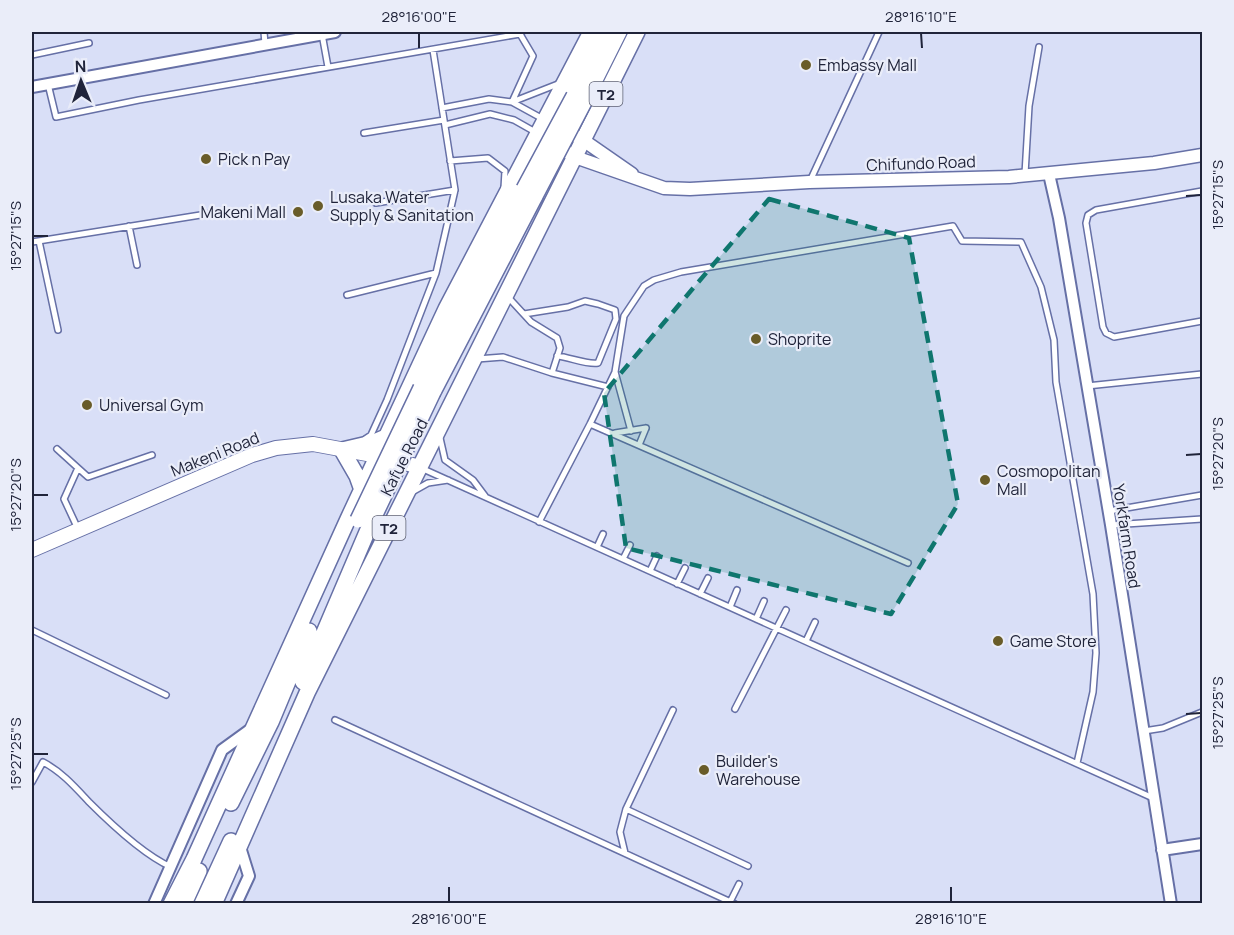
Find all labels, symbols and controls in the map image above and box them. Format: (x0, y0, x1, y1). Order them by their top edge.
text: 28°16'00"E (381, 6, 457, 27)
text: 28°16'10"E (885, 6, 957, 27)
north arrow (51, 51, 111, 111)
place label: Embassy Mall (818, 54, 917, 76)
text: N (74, 55, 87, 77)
marker: Embassy Mall (799, 58, 813, 72)
road number: T2 (590, 82, 622, 106)
place label: Pick n Pay (218, 148, 291, 170)
street label: Chifundo Road (866, 150, 976, 176)
marker: Pick n Pay (199, 152, 213, 166)
text: 15°27'15"S (1207, 160, 1228, 230)
place label: Lusaka Water Supply & Sanitation (330, 186, 474, 226)
marker: Lusaka Water Supply & Sanitation (311, 199, 325, 213)
text: 15°27'15"S (5, 201, 26, 271)
place label: Makeni Mall (201, 201, 286, 223)
marker: Makeni Mall (291, 205, 305, 219)
place label: Shoprite (768, 328, 831, 350)
marker: Shoprite (749, 332, 763, 346)
place label: Universal Gym (99, 394, 204, 416)
marker: Universal Gym (80, 398, 94, 412)
street label: Kafue Road (375, 415, 433, 499)
text: 15°27'20"S (1207, 417, 1228, 491)
street label: Makeni Road (167, 426, 263, 482)
text: 15°27'20"S (5, 458, 26, 532)
place label: Cosmopolitan Mall (997, 460, 1100, 500)
marker: Cosmopolitan Mall (978, 473, 992, 487)
street label: Yorkfarm Road (1108, 482, 1146, 590)
road number: T2 (372, 516, 406, 540)
place label: Game Store (1010, 630, 1097, 652)
marker: Game Store (991, 634, 1005, 648)
text: 15°27'25"S (1207, 677, 1228, 749)
text: 15°27'25"S (5, 718, 26, 790)
place label: Builder's Warehouse (716, 750, 800, 790)
marker: Builder's Warehouse (697, 763, 711, 777)
text: 28°16'00"E (411, 908, 487, 929)
text: 28°16'10"E (915, 908, 987, 929)

